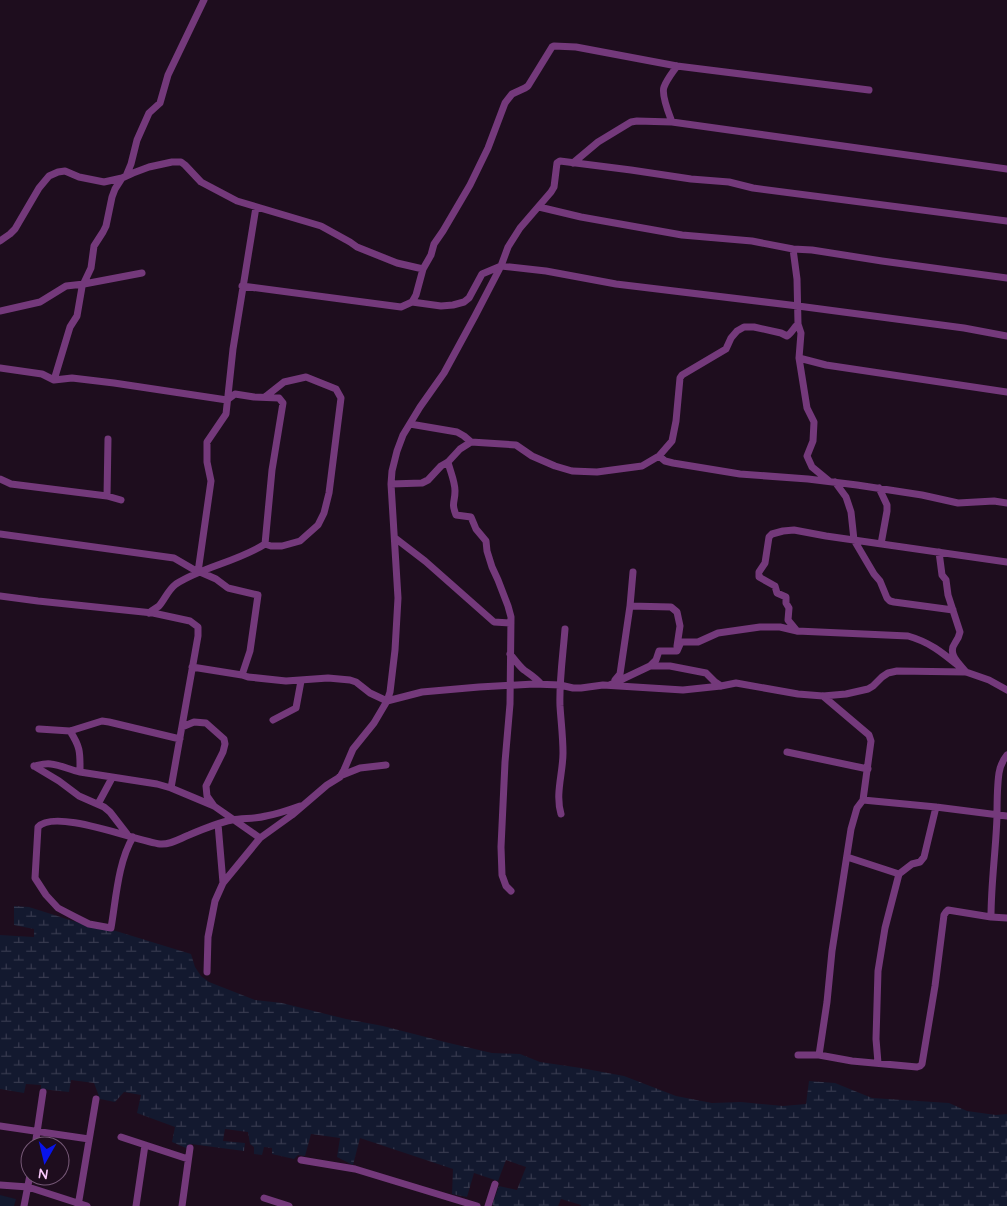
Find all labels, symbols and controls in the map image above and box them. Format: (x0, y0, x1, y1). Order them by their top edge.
north arrow (20, 1136, 70, 1186)
text: N (37, 1164, 50, 1184)

